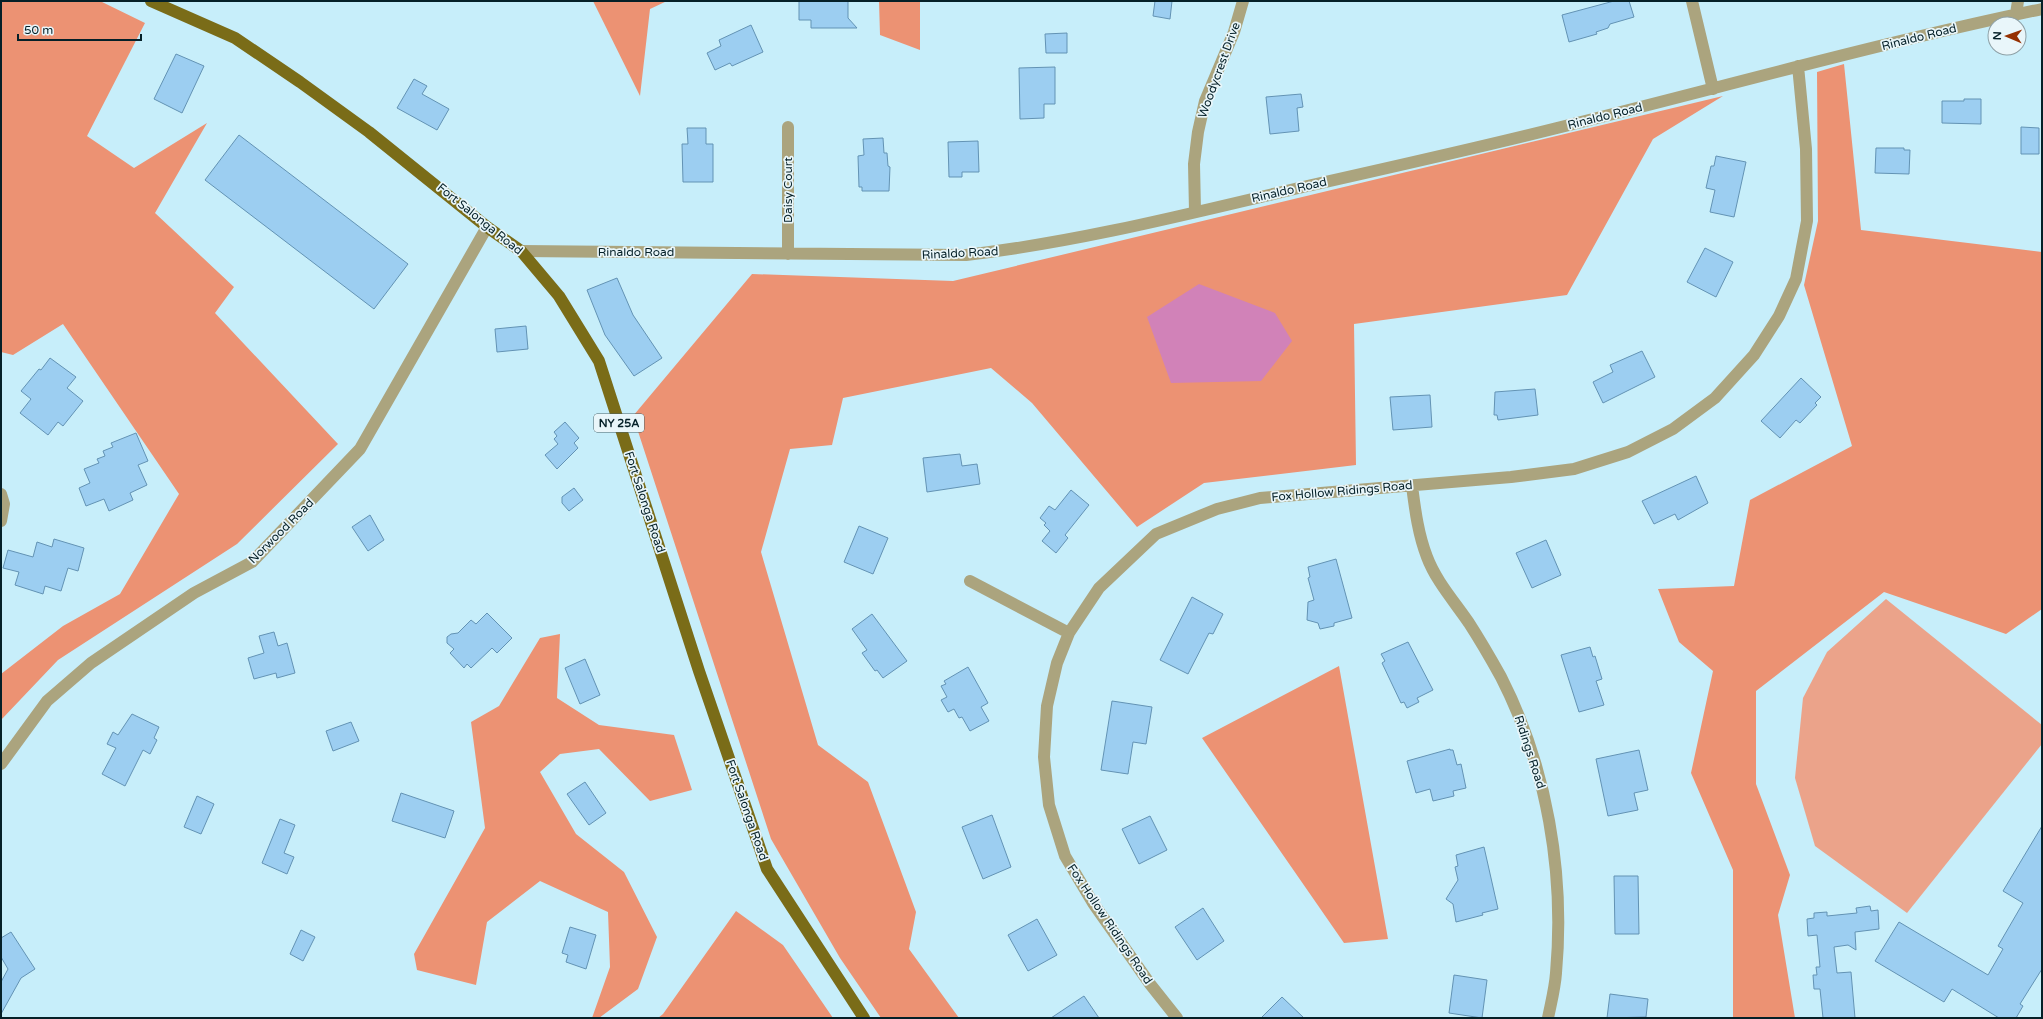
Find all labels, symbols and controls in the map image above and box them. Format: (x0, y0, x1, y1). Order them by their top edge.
scale bar (18, 16, 141, 42)
north arrow (1987, 16, 2027, 56)
street label: Woodycrest Drive (1195, 20, 1243, 120)
street label: Rinaldo Road (1880, 21, 1958, 53)
text: 50 m (24, 23, 53, 37)
text: N (1991, 31, 2004, 40)
street label: Rinaldo Road (1566, 100, 1644, 132)
street label: Daisy Court (781, 157, 795, 223)
street label: Rinaldo Road (1250, 175, 1328, 205)
street label: Fort Salonga Road (435, 180, 525, 258)
street label: Rinaldo Road (921, 244, 999, 262)
street label: Rinaldo Road (598, 245, 674, 259)
road number: NY 25A (594, 414, 644, 432)
street label: Fort Salonga Road (622, 450, 668, 554)
street label: Fox Hollow Ridings Road (1271, 478, 1413, 504)
street label: Norwood Road (246, 496, 316, 566)
street label: Ridings Road (1512, 714, 1548, 790)
street label: Fort Salonga Road (723, 758, 771, 862)
street label: Fox Hollow Ridings Road (1065, 861, 1155, 987)

